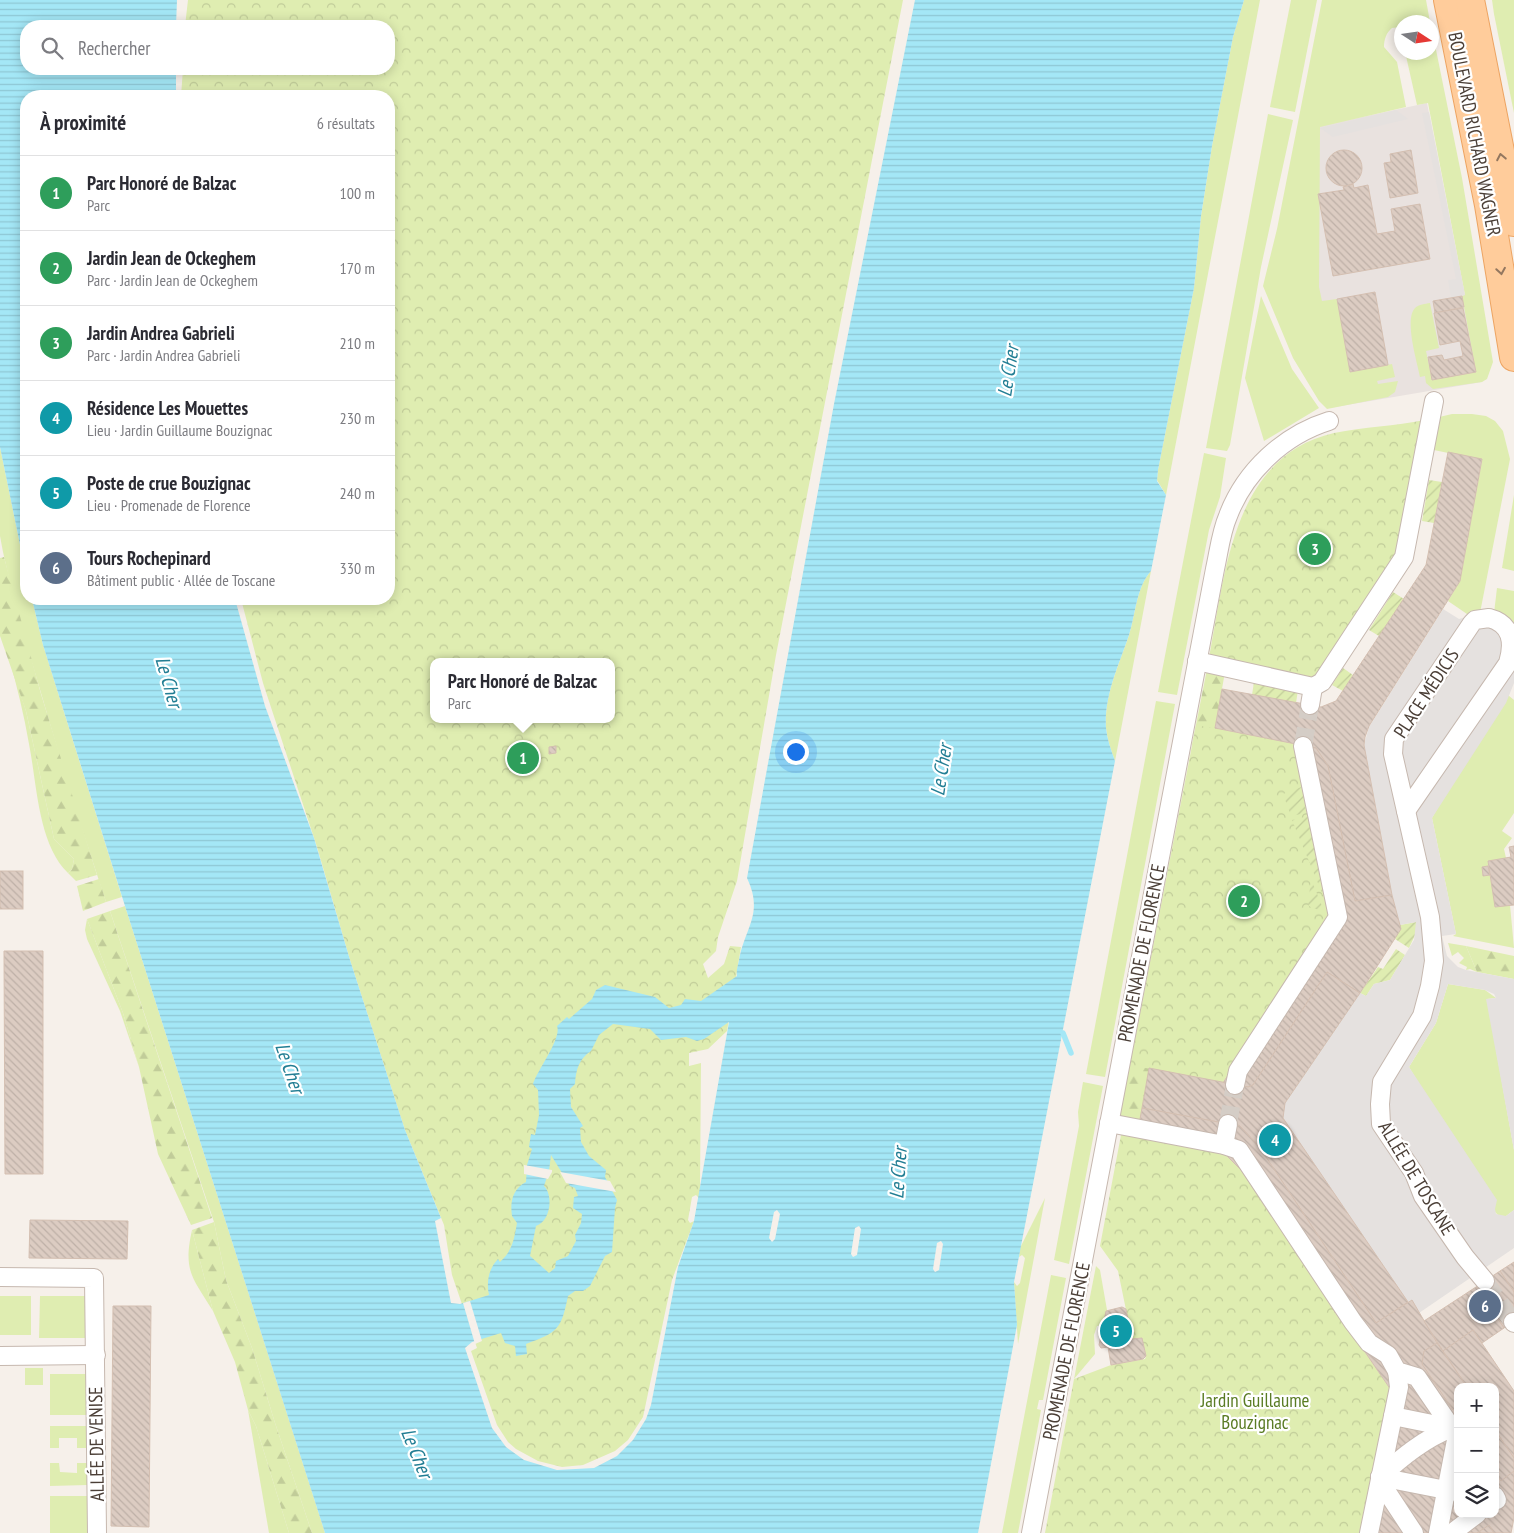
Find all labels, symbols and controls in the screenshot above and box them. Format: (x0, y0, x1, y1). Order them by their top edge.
north arrow (1394, 15, 1439, 60)
search box (20, 20, 395, 75)
street label: BOULEVARD RICHARD WAGNER (1443, 30, 1507, 238)
icon: search (38, 34, 66, 62)
text: Rechercher (78, 36, 150, 60)
text: À proximité (40, 109, 126, 136)
text: 6 résultats (317, 113, 375, 133)
one-way arrow (1497, 153, 1507, 162)
text: Parc Honoré de Balzac (87, 171, 236, 195)
text: 1 (52, 183, 60, 203)
text: 100 m (340, 183, 375, 203)
text: Parc (87, 195, 110, 215)
text: Jardin Jean de Ockeghem (87, 246, 256, 270)
text: 2 (52, 258, 60, 278)
text: 170 m (340, 258, 375, 278)
one-way arrow (1495, 267, 1505, 276)
text: Parc · Jardin Jean de Ockeghem (87, 270, 258, 290)
text: Jardin Andrea Gabrieli (87, 321, 235, 345)
text: 3 (52, 333, 60, 353)
text: 210 m (340, 333, 375, 353)
water label: Le Cher (991, 341, 1025, 399)
text: Parc · Jardin Andrea Gabrieli (87, 345, 240, 365)
text: Résidence Les Mouettes (87, 396, 248, 420)
text: 4 (52, 408, 60, 428)
text: 230 m (340, 408, 375, 428)
text: Lieu · Jardin Guillaume Bouzignac (87, 420, 272, 440)
text: Poste de crue Bouzignac (87, 471, 251, 495)
text: 5 (52, 483, 60, 503)
text: 240 m (340, 483, 375, 503)
text: Lieu · Promenade de Florence (87, 495, 251, 515)
pin: 3 (1299, 530, 1331, 568)
text: Tours Rochepinard (87, 546, 211, 570)
text: 6 (52, 558, 60, 578)
text: 330 m (340, 558, 375, 578)
text: Bâtiment public · Allée de Toscane (87, 570, 275, 590)
street label: PLACE MÉDICIS (1388, 644, 1464, 742)
water label: Le Cher (149, 654, 189, 713)
popup (430, 658, 615, 723)
text: Parc Honoré de Balzac (448, 669, 597, 693)
text: Parc (448, 693, 471, 713)
pin: 1 (507, 739, 539, 777)
your location (783, 739, 809, 765)
water label: Le Cher (924, 740, 958, 798)
street label: PROMENADE DE FLORENCE (1112, 862, 1170, 1044)
pin: 2 (1228, 882, 1260, 920)
water label: Le Cher (269, 1039, 312, 1099)
street label: ALLÉE DE TOSCANE (1374, 1117, 1460, 1239)
pin: 4 (1259, 1121, 1291, 1159)
water label: Le Cher (883, 1144, 913, 1200)
street label: PROMENADE DE FLORENCE (1037, 1260, 1095, 1442)
pin: 6 (1469, 1287, 1501, 1325)
pin: 5 (1100, 1312, 1132, 1350)
map controls (1454, 1383, 1499, 1518)
button: + (1454, 1383, 1499, 1428)
street label: ALLÉE DE VENISE (83, 1386, 109, 1502)
park label: Jardin Guillaume Bouzignac (1200, 1388, 1310, 1434)
water label: Le Cher (395, 1424, 440, 1484)
button: − (1454, 1428, 1499, 1473)
button: layers (1454, 1473, 1499, 1518)

